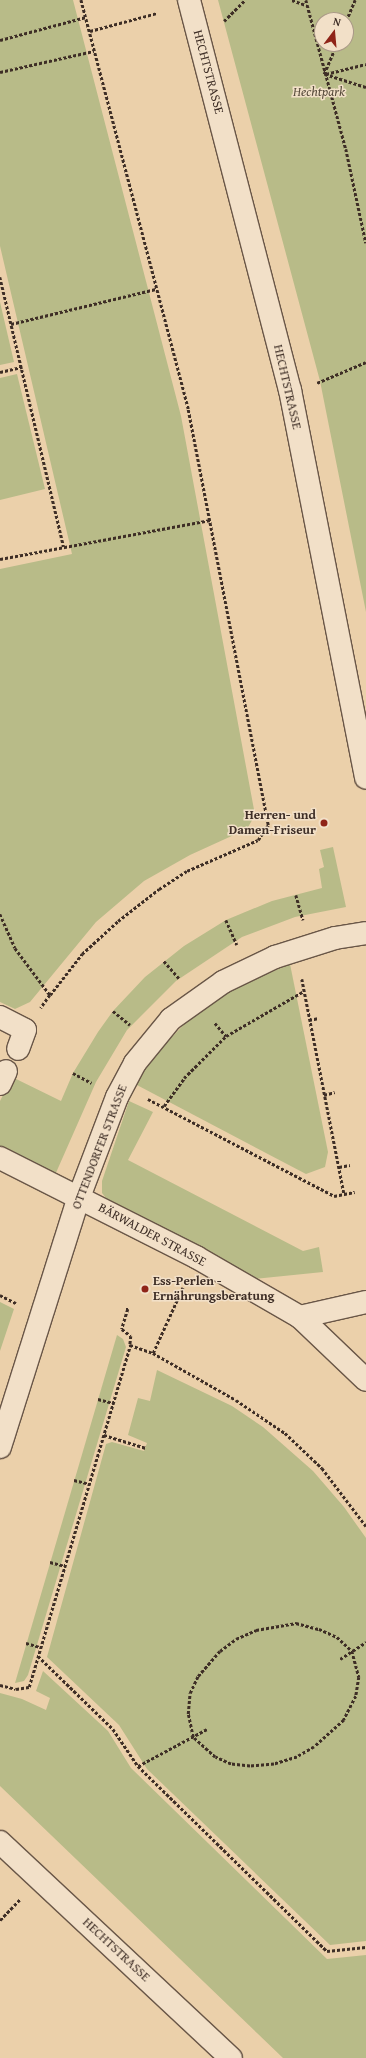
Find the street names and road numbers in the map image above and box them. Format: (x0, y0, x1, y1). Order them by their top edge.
street label: HECHTSTRASSE (189, 28, 227, 116)
street label: HECHTSTRASSE (270, 343, 304, 431)
street label: OTTENDORFER STRASSE (69, 1082, 131, 1212)
street label: BÄRWALDER STRASSE (95, 1200, 209, 1270)
street label: HECHTSTRASSE (79, 1915, 153, 1985)

